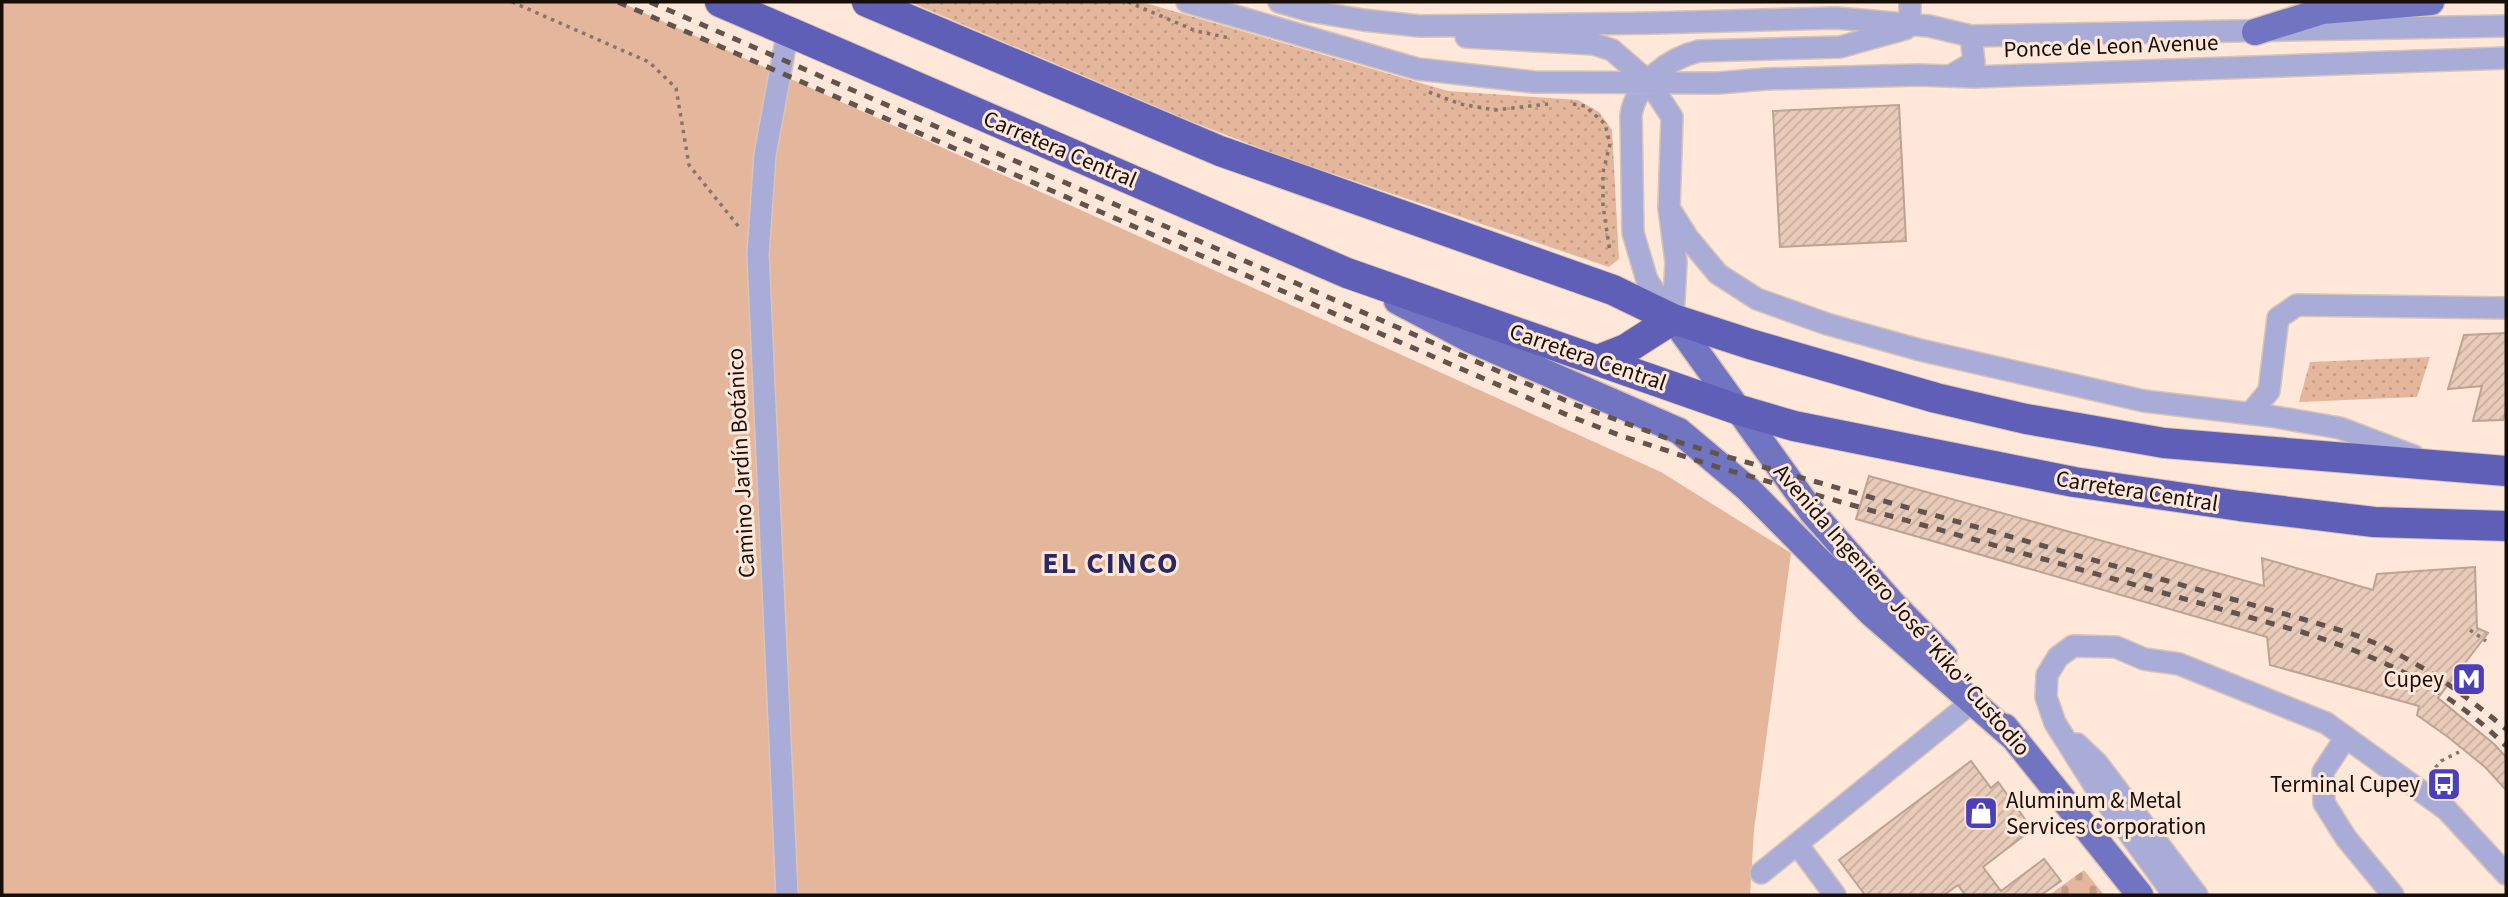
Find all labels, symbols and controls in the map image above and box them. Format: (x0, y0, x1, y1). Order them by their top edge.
street label: Ponce de Leon Avenue (2003, 26, 2219, 66)
street label: Carretera Central (978, 102, 1142, 196)
street label: Carretera Central (1505, 315, 1671, 399)
street label: Camino Jardín Botánico (718, 347, 764, 579)
street label: Avenida Ingeniero José "Kiko" Custodio (1766, 457, 2038, 763)
street label: Carretera Central (2053, 462, 2221, 520)
district label: EL CINCO (1042, 542, 1180, 585)
metro station icon: Cupey (2450, 660, 2488, 698)
place label: Cupey (2384, 663, 2444, 696)
bus stop icon: Terminal Cupey (2425, 765, 2463, 803)
place label: Terminal Cupey (2270, 768, 2420, 801)
place label: Aluminum & Metal Services Corporation (2006, 784, 2206, 843)
shop icon: Aluminum & Metal Services Corporation (1962, 794, 2000, 832)

